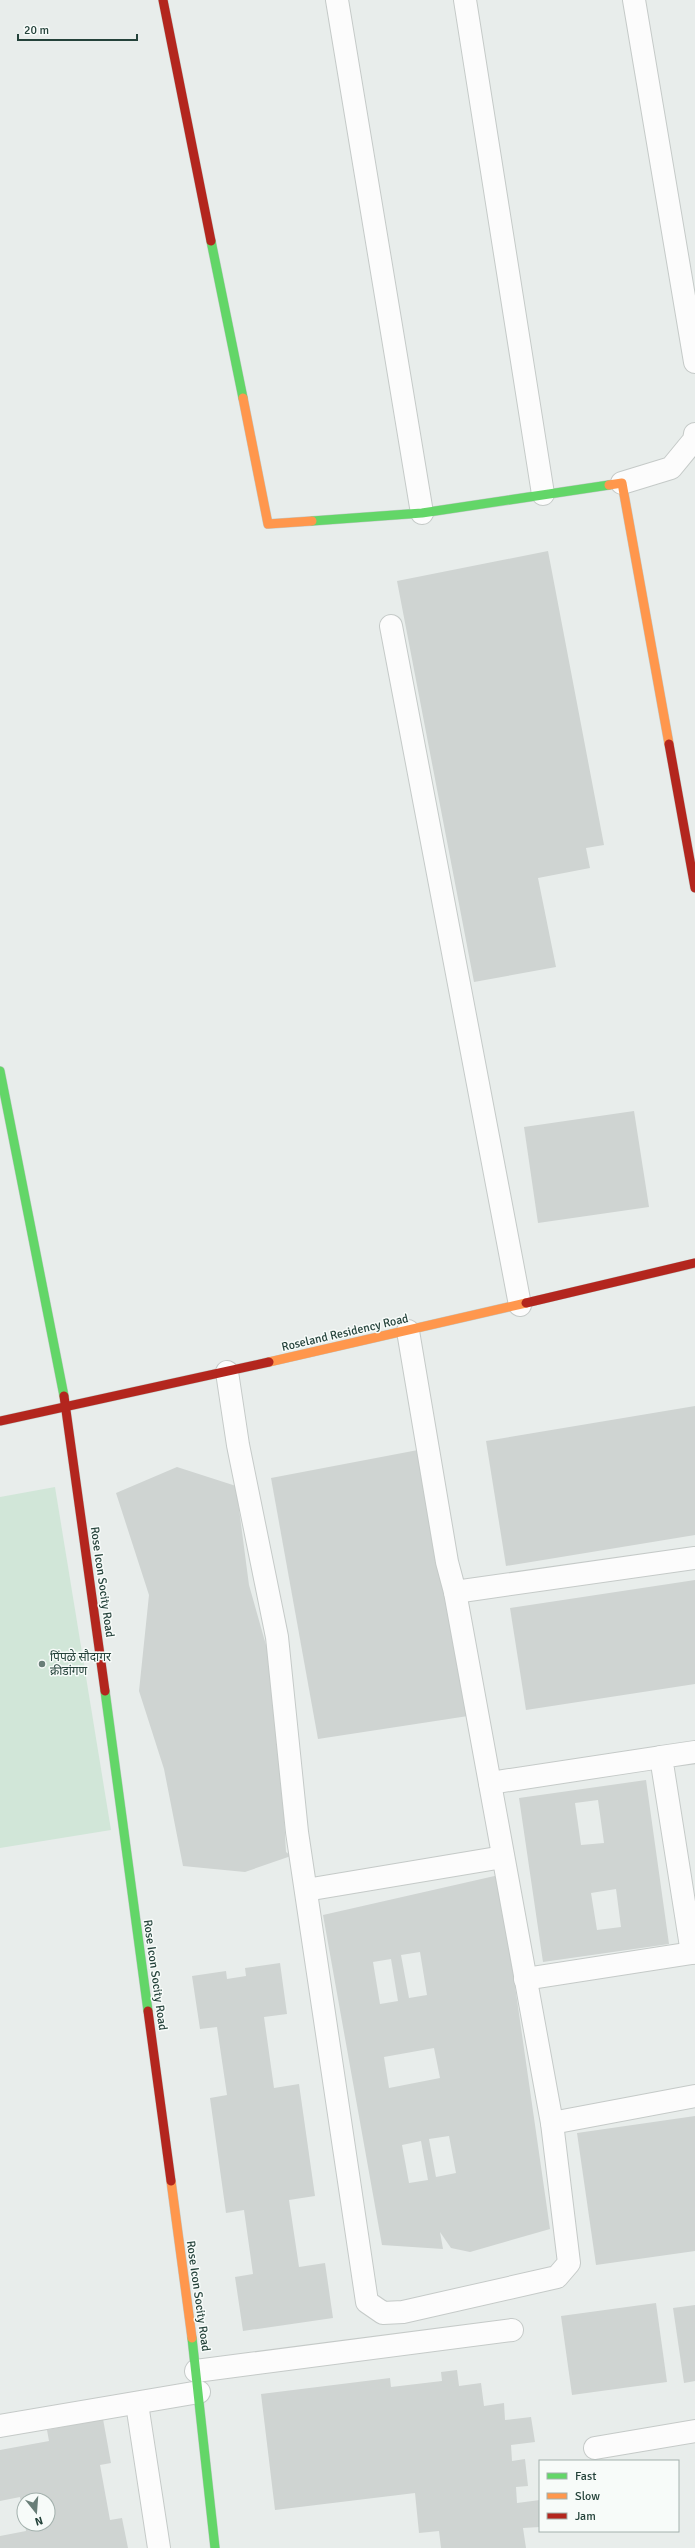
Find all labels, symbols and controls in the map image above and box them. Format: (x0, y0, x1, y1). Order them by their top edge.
scale bar (18, 16, 137, 42)
text: 20 m (24, 23, 49, 38)
street label: Roseland Residency Road (280, 1311, 410, 1355)
street label: Rose Icon Socity Road (87, 1526, 117, 1638)
place label: पिंपळे सौदागर क्रीडांगण (50, 1649, 112, 1679)
marker: पिंपळे सौदागर क्रीडांगण (37, 1659, 47, 1669)
street label: Rose Icon Socity Road (140, 1919, 170, 2031)
street label: Rose Icon Socity Road (183, 2240, 213, 2352)
legend (539, 2460, 679, 2532)
text: Fast (575, 2469, 596, 2484)
text: Slow (575, 2489, 600, 2504)
north arrow (16, 2492, 56, 2532)
text: Jam (575, 2509, 596, 2524)
text: N (33, 2514, 44, 2528)

